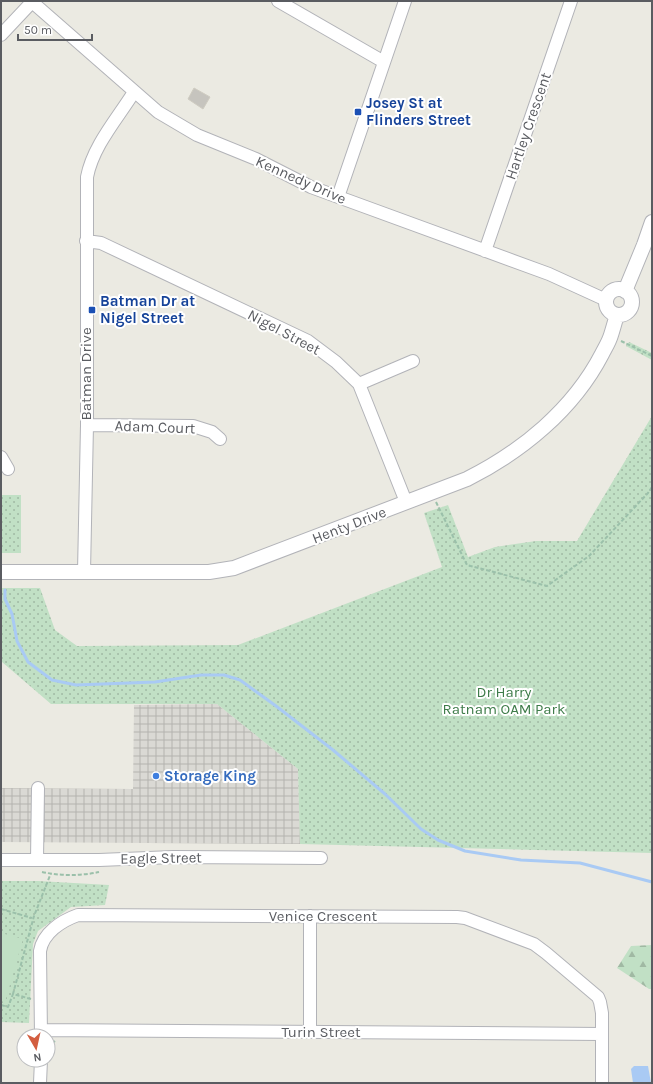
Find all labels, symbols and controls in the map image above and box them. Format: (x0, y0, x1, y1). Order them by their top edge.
scale bar (18, 16, 92, 42)
text: 50 m (24, 23, 52, 37)
street label: Hartley Crescent (501, 70, 555, 182)
place label: Josey St at Flinders Street (366, 94, 471, 129)
marker: Josey St at Flinders Street (353, 107, 363, 117)
street label: Kennedy Drive (253, 152, 349, 208)
place label: Batman Dr at Nigel Street (100, 292, 195, 327)
marker: Batman Dr at Nigel Street (87, 305, 97, 315)
street label: Nigel Street (245, 305, 324, 359)
street label: Batman Drive (77, 327, 95, 421)
street label: Adam Court (114, 417, 196, 437)
street label: Henty Drive (309, 503, 389, 547)
park label: Dr Harry Ratnam OAM Park (443, 683, 566, 718)
place label: Storage King (164, 767, 256, 785)
marker: Storage King (151, 771, 161, 781)
street label: Eagle Street (120, 848, 202, 868)
street label: Venice Crescent (269, 907, 378, 925)
street label: Turin Street (281, 1023, 361, 1041)
north arrow (16, 1028, 56, 1068)
text: N (33, 1050, 42, 1064)

